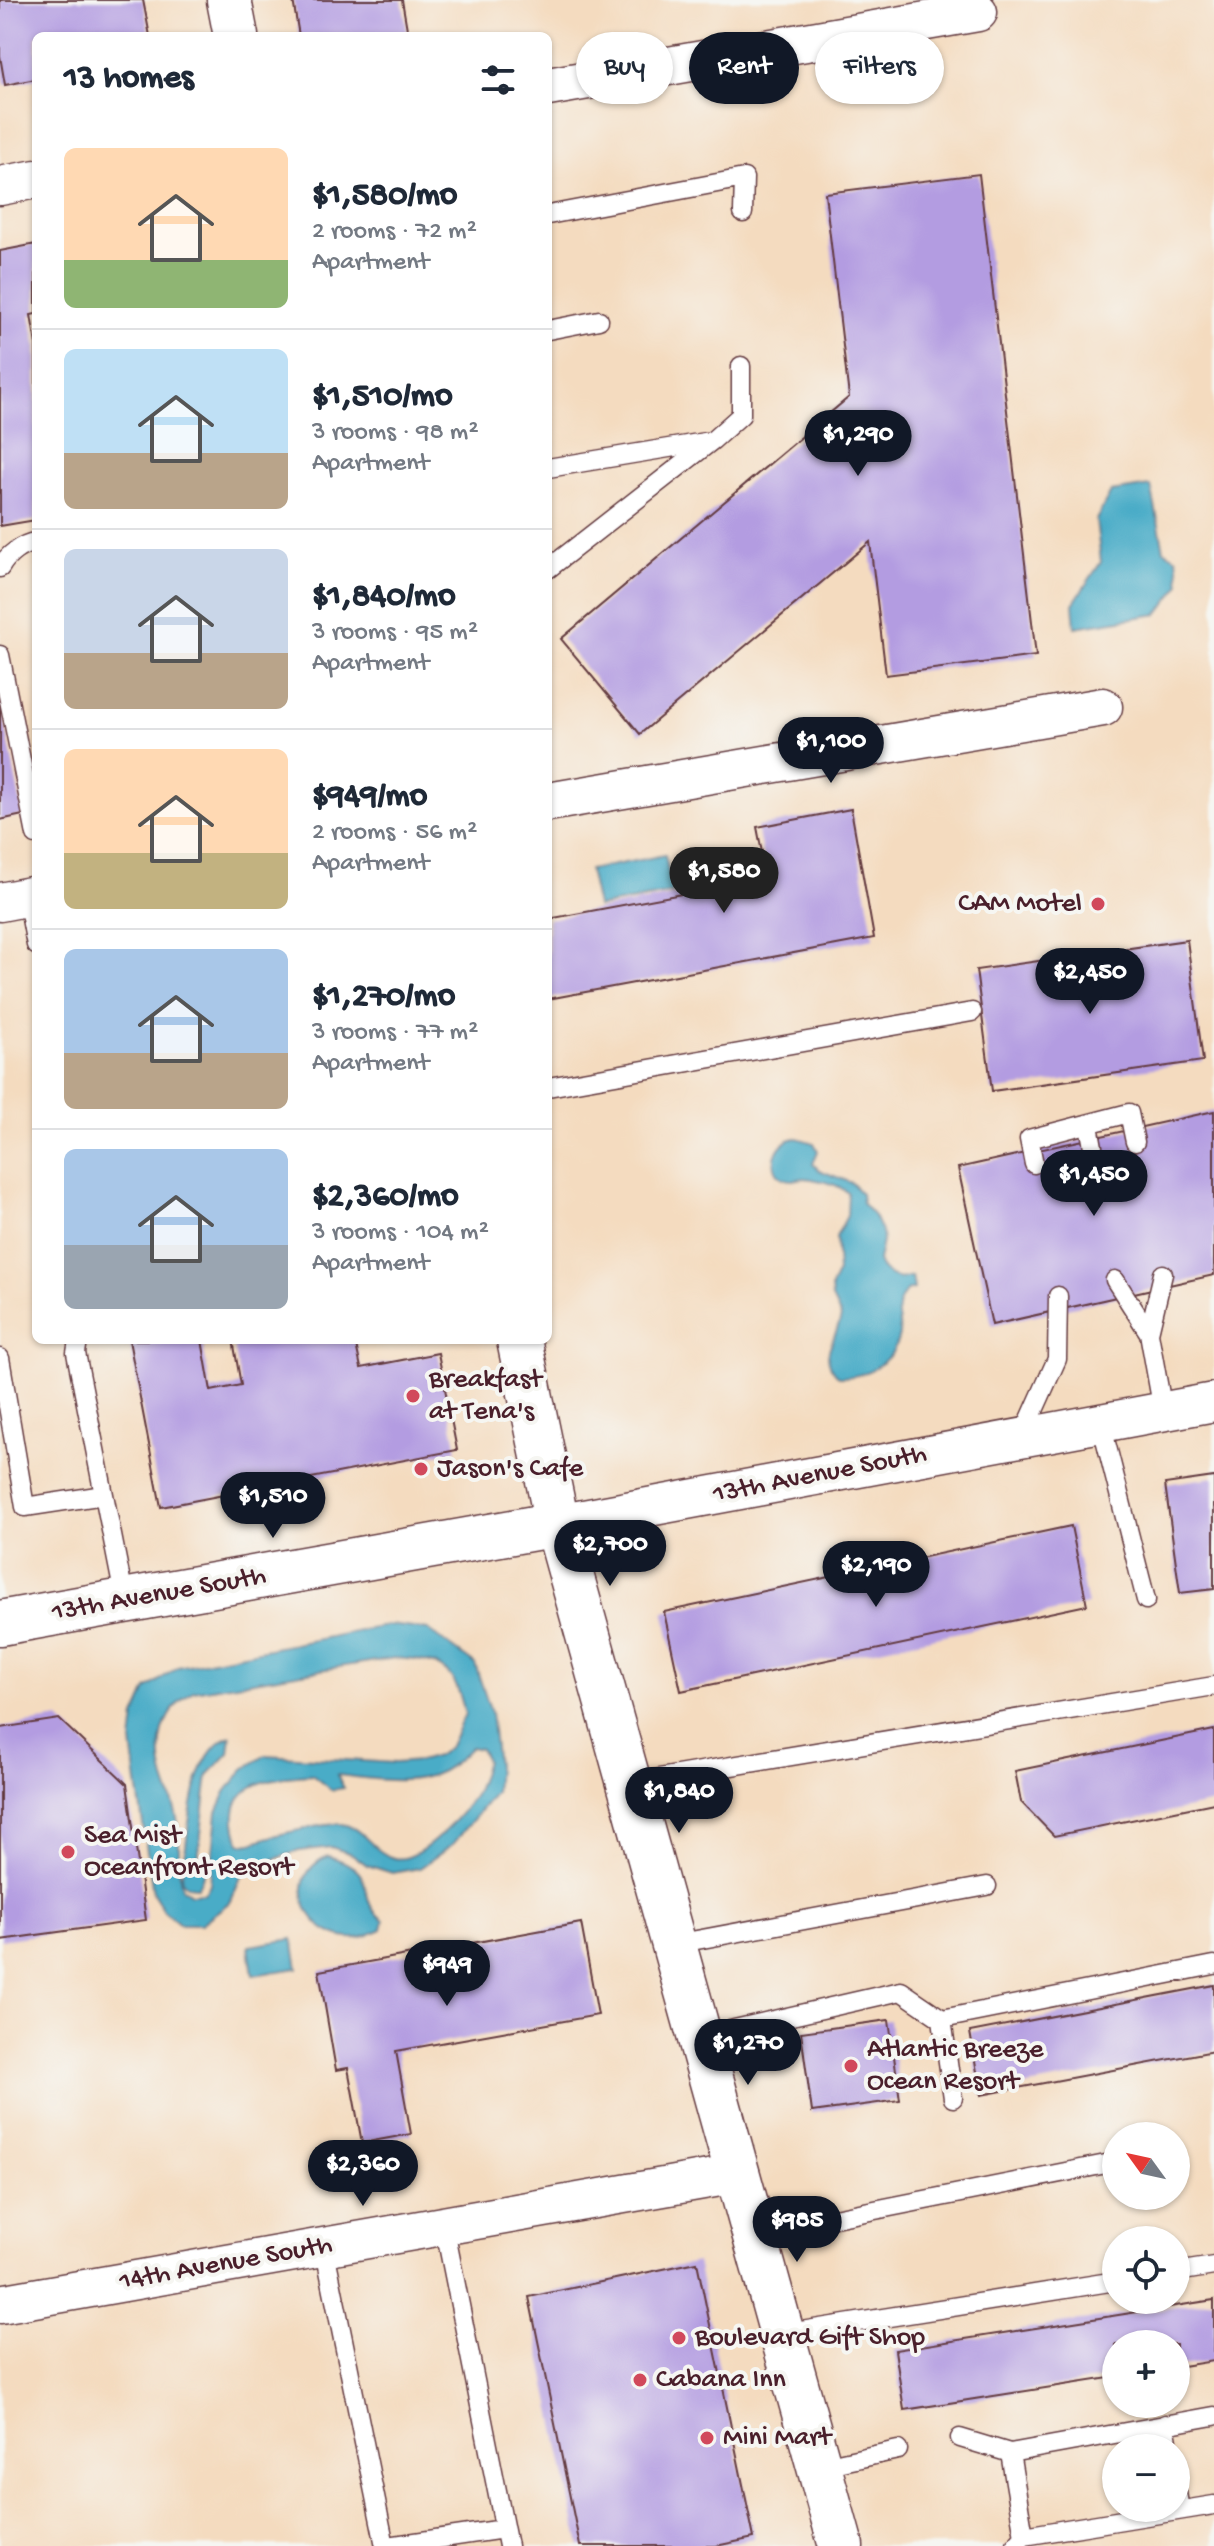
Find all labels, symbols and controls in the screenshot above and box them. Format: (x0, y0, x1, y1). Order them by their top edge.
chip: Buy (576, 32, 673, 104)
chip: Rent (689, 32, 799, 104)
chip: Filters (815, 32, 944, 104)
icon: filters (476, 58, 520, 102)
text: 13 homes (64, 60, 194, 100)
text: $1,580/mo (312, 177, 457, 217)
icon: home (128, 180, 224, 276)
text: 2 rooms · 72 m² (312, 217, 477, 248)
text: Apartment (312, 248, 429, 279)
text: $1,510/mo (312, 378, 453, 418)
icon: home (128, 381, 224, 477)
pin: $1,290 (793, 410, 923, 478)
text: 3 rooms · 98 m² (312, 418, 479, 449)
text: $1,290 (823, 420, 893, 451)
text: Apartment (312, 449, 429, 480)
text: $1,840/mo (312, 578, 456, 618)
icon: home (128, 581, 224, 677)
text: 3 rooms · 95 m² (312, 618, 478, 649)
text: Apartment (312, 649, 429, 680)
pin: $1,100 (766, 717, 896, 785)
text: $1,100 (796, 727, 866, 758)
text: $949/mo (312, 778, 427, 818)
icon: home (128, 781, 224, 877)
text: 2 rooms · 56 m² (312, 818, 477, 849)
pin: $1,580 (659, 847, 789, 915)
text: Apartment (312, 849, 429, 880)
text: $1,580 (687, 857, 761, 888)
place label: CAM Motel (958, 888, 1082, 921)
marker: CAM Motel (1089, 895, 1107, 913)
pin: $2,450 (1025, 948, 1155, 1016)
text: $2,450 (1053, 958, 1127, 989)
text: $1,270/mo (312, 978, 455, 1018)
icon: home (128, 981, 224, 1077)
text: 3 rooms · 77 m² (312, 1018, 478, 1049)
text: Apartment (312, 1049, 429, 1080)
pin: $1,450 (1029, 1150, 1159, 1218)
text: $1,450 (1058, 1160, 1130, 1191)
text: $2,360/mo (312, 1178, 459, 1218)
icon: home (128, 1181, 224, 1277)
text: 3 rooms · 104 m² (312, 1218, 489, 1249)
text: Apartment (312, 1249, 429, 1280)
place label: Breakfast at Tena's (428, 1364, 544, 1429)
marker: Breakfast at Tena's (404, 1387, 422, 1405)
street label: 13th Avenue South (709, 1438, 930, 1512)
place label: Jason's Cafe (437, 1453, 584, 1486)
marker: Jason's Cafe (412, 1460, 430, 1478)
pin: $1,510 (208, 1472, 338, 1540)
text: $1,510 (238, 1482, 308, 1513)
pin: $2,700 (545, 1520, 675, 1588)
text: $2,700 (572, 1530, 648, 1561)
pin: $2,190 (811, 1541, 941, 1609)
text: $2,190 (841, 1551, 911, 1582)
street label: 13th Avenue South (48, 1560, 269, 1630)
pin: $1,840 (614, 1767, 744, 1835)
text: $1,840 (643, 1777, 715, 1808)
place label: Sea Mist Oceanfront Resort (84, 1820, 296, 1885)
marker: Sea Mist Oceanfront Resort (59, 1843, 77, 1861)
pin: $949 (400, 1940, 494, 2008)
text: $949 (422, 1950, 472, 1981)
pin: $1,270 (683, 2019, 813, 2087)
text: $1,270 (712, 2029, 784, 2060)
place label: Atlantic Breeze Ocean Resort (867, 2034, 1044, 2099)
marker: Atlantic Breeze Ocean Resort (842, 2057, 860, 2075)
north arrow (1102, 2122, 1190, 2210)
map controls (1102, 2122, 1190, 2522)
pin: $2,360 (298, 2140, 428, 2208)
text: $2,360 (326, 2150, 400, 2181)
pin: $985 (750, 2196, 844, 2264)
text: $985 (771, 2206, 823, 2237)
button: locate (1102, 2226, 1190, 2314)
street label: 14th Avenue South (116, 2229, 335, 2299)
place label: Boulevard Gift Shop (694, 2322, 925, 2355)
marker: Boulevard Gift Shop (670, 2329, 688, 2347)
button: + (1102, 2330, 1190, 2418)
place label: Cabana Inn (656, 2364, 787, 2397)
marker: Cabana Inn (631, 2371, 649, 2389)
place label: Mini Mart (723, 2422, 833, 2455)
marker: Mini Mart (698, 2429, 716, 2447)
button: − (1102, 2434, 1190, 2522)

